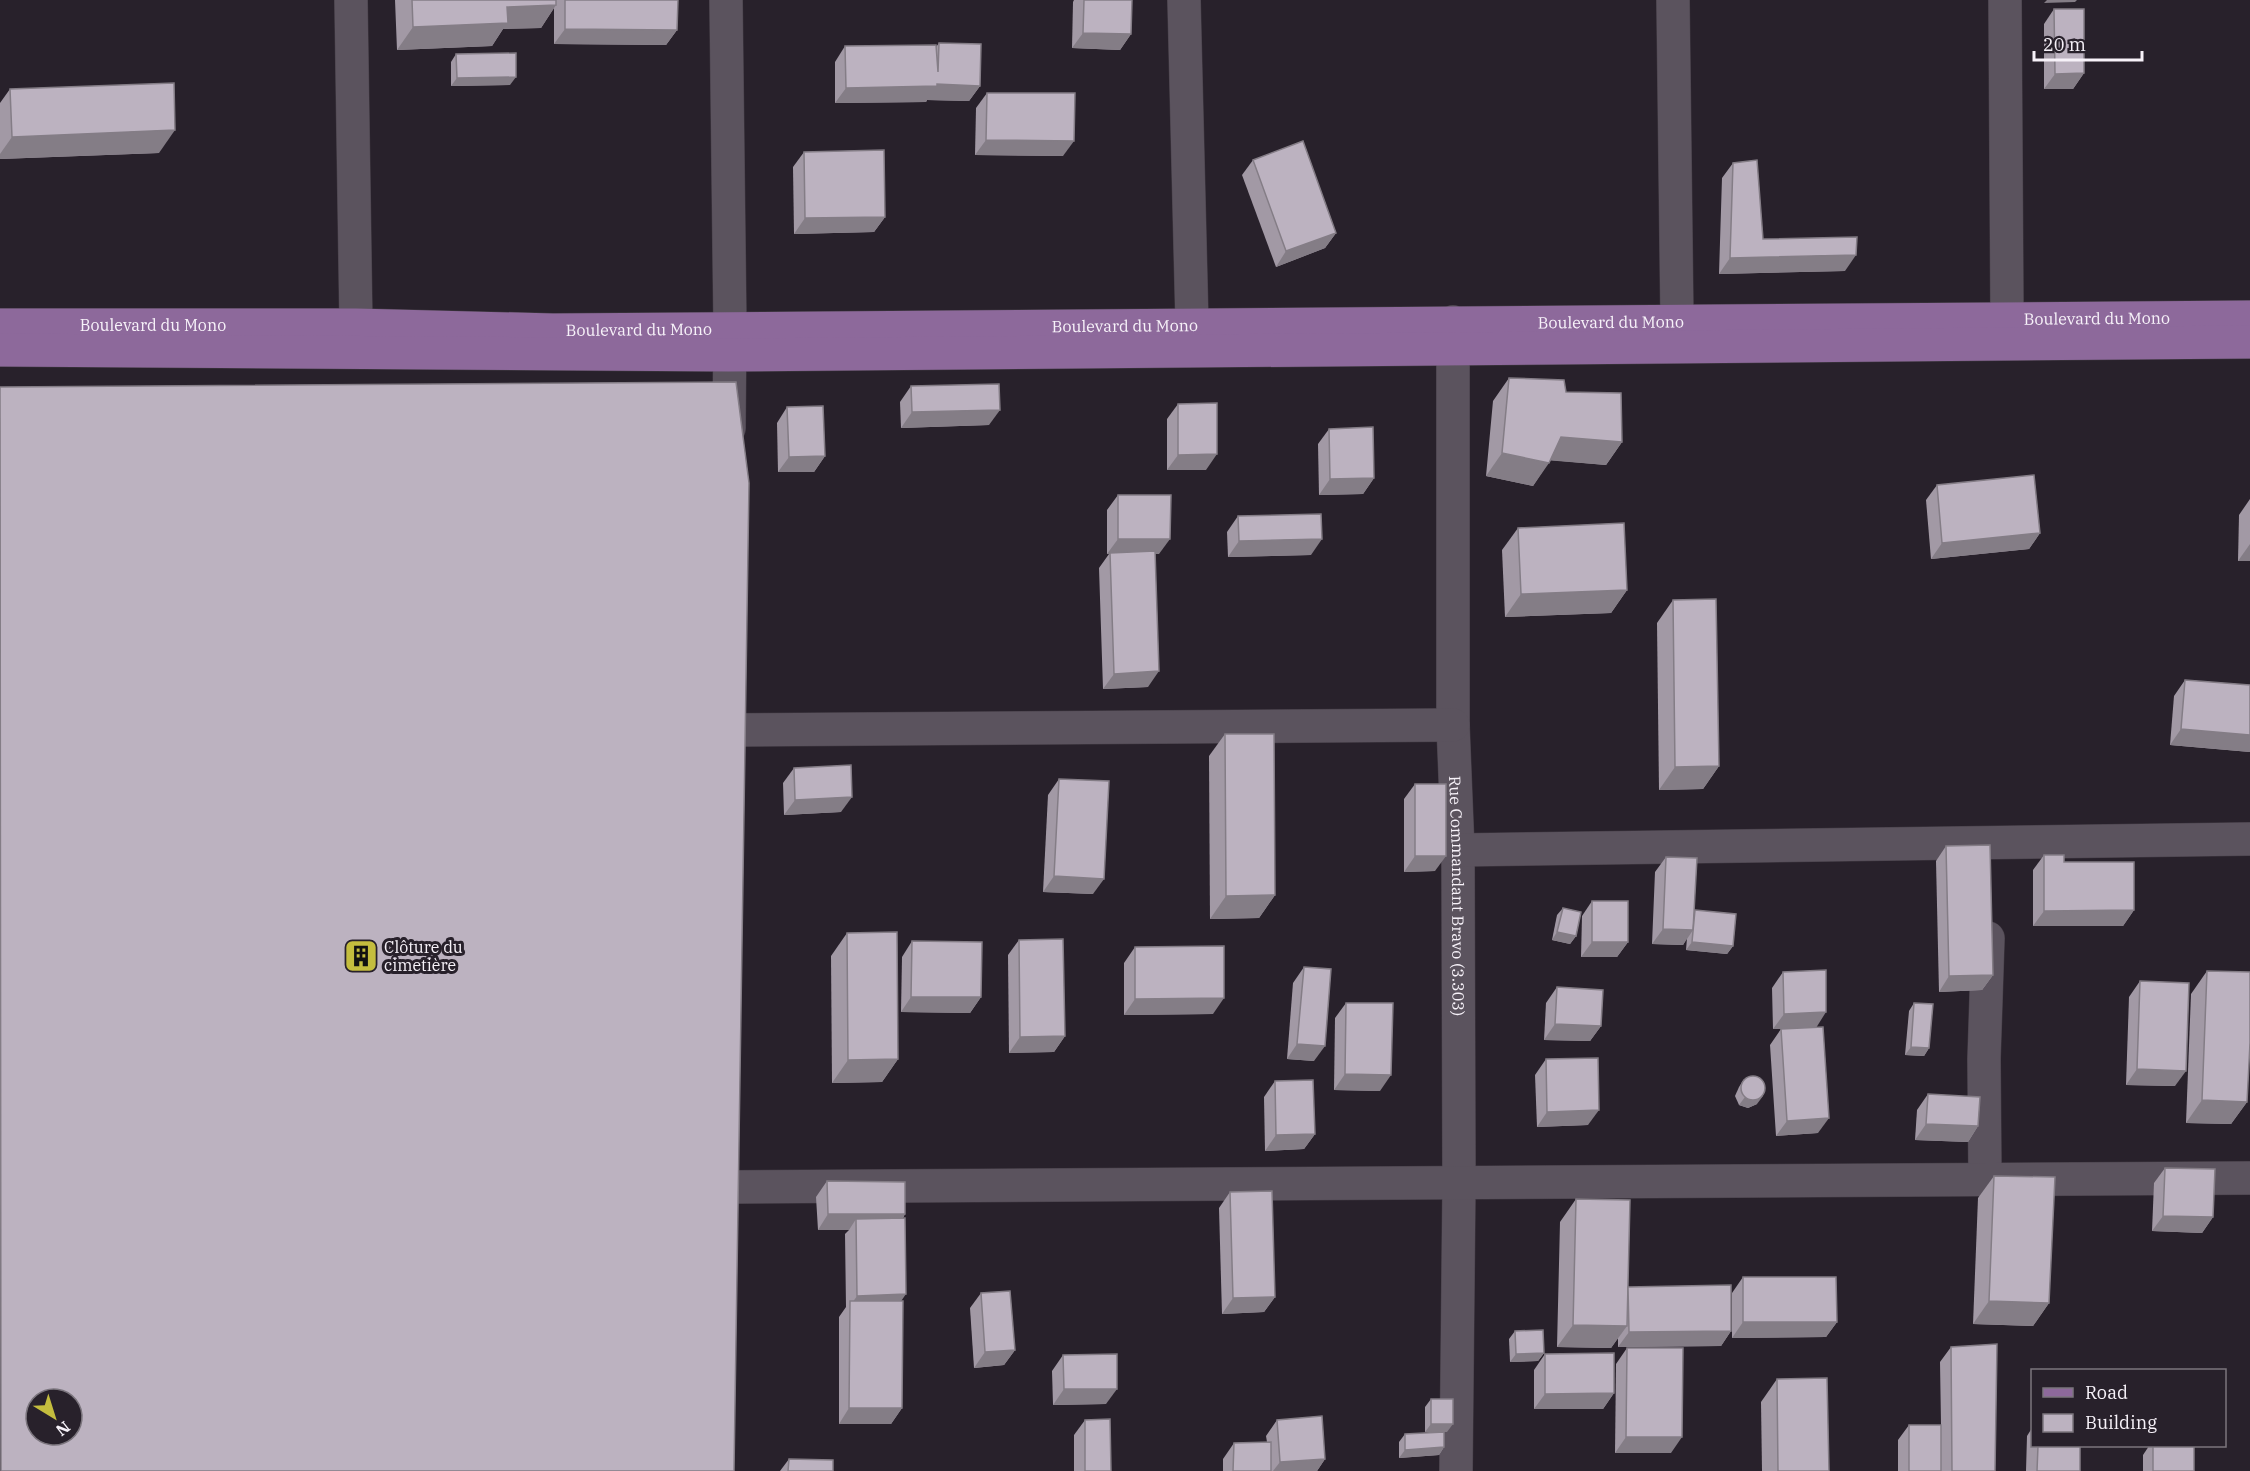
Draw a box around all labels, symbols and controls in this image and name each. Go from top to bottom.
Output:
scale bar [2034,24,2142,62]
text: 20 m [2043,33,2086,56]
street label: Boulevard du Mono [2024,308,2170,329]
street label: Boulevard du Mono [1538,311,1684,332]
street label: Boulevard du Mono [80,315,226,335]
street label: Boulevard du Mono [1052,315,1198,336]
street label: Boulevard du Mono [566,319,712,340]
street label: Rue Commandant Bravo (3.303) [1445,775,1468,1016]
place label: Clôture du cimetière [384,937,463,975]
building icon: Clôture du cimetière [343,938,379,974]
legend [2031,1369,2226,1447]
text: Road [2085,1381,2128,1404]
north arrow [24,1387,84,1447]
text: Building [2085,1411,2157,1434]
text: N [52,1417,74,1441]

